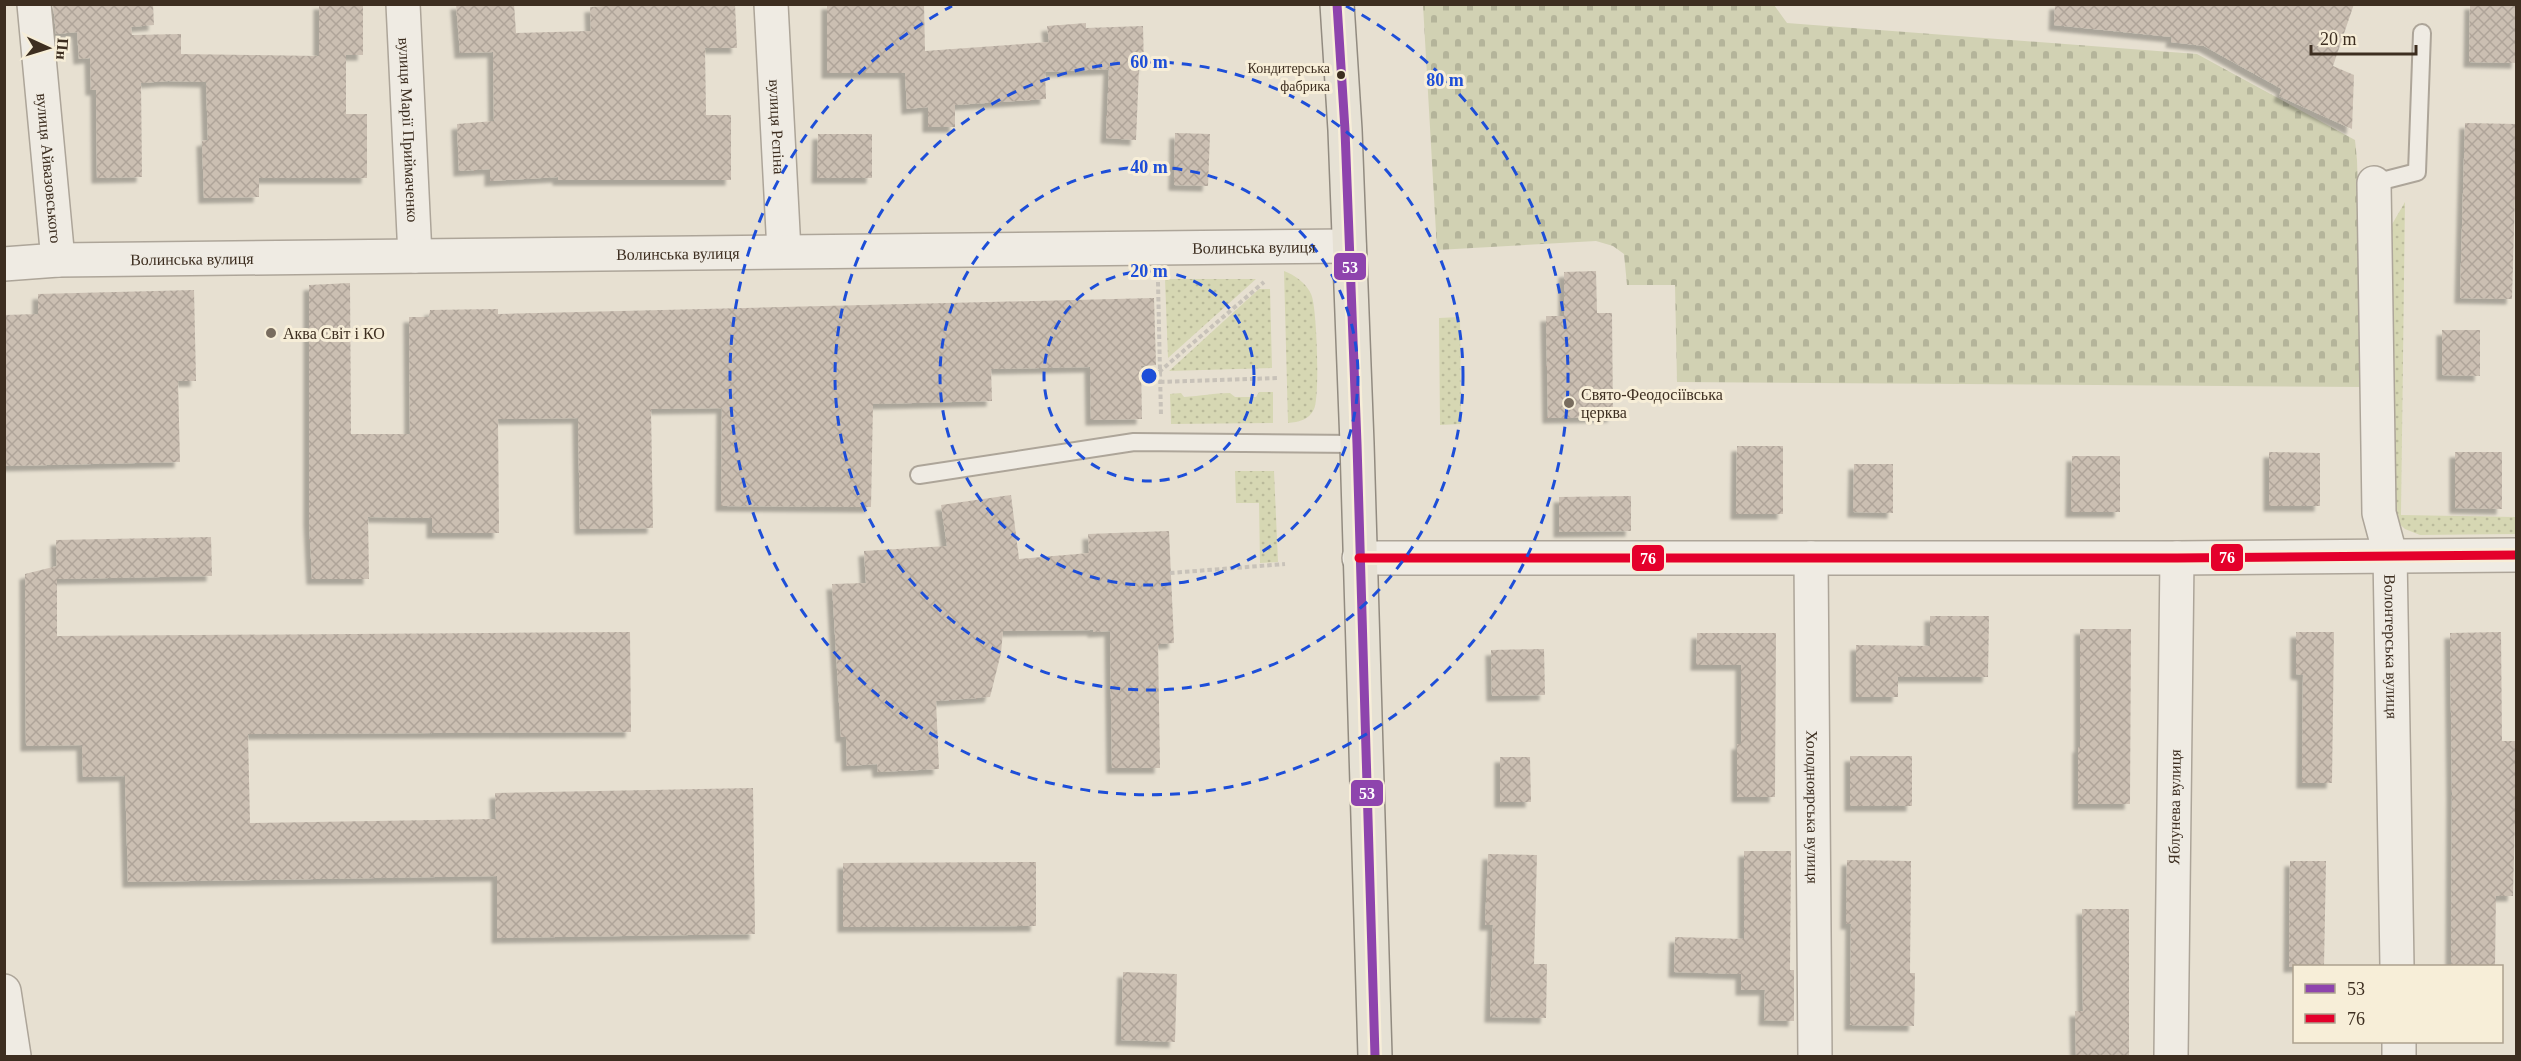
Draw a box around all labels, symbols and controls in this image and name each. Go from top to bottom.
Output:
north arrow [18,18,78,78]
scale bar [2311,18,2416,56]
text: 20 m [2320,29,2357,49]
street label: вулиця Марії Приймаченко [395,37,421,223]
text: Пн [53,38,72,60]
text: 60 m [1130,52,1168,72]
place label: Кондитерська фабрика [1248,61,1331,94]
marker: Кондитерська фабрика [1335,69,1347,81]
text: 80 m [1426,70,1464,90]
street label: вулиця Рєпіна [765,79,788,175]
street label: вулиця Айвазовського [33,93,64,244]
text: 40 m [1130,157,1168,177]
street label: Волинська вулиця [1192,238,1316,257]
street label: Волинська вулиця [616,245,740,263]
street label: Волинська вулиця [130,250,254,268]
line badge: 53 [1333,252,1367,281]
text: 53 [1342,259,1358,276]
text: 20 m [1130,261,1168,281]
place label: Аква Світ і КО [283,325,385,342]
marker: Аква Світ і КО [264,326,278,340]
centre of rings [1139,366,1159,386]
place label: Свято-Феодосіївська церква [1581,386,1723,422]
marker: Свято-Феодосіївська церква [1562,396,1576,410]
line badge: 76 [2210,543,2244,572]
line badge: 76 [1631,544,1665,572]
text: 76 [2219,549,2235,566]
text: 76 [1640,550,1656,567]
street label: Волонтерська вулиця [2381,574,2401,720]
street label: Холодноярська вулиця [1803,730,1822,884]
street label: Яблунева вулиця [2165,749,2185,865]
line badge: 53 [1350,779,1384,807]
text: 53 [1359,785,1375,802]
legend [2293,965,2503,1043]
text: 53 [2347,979,2365,999]
text: 76 [2347,1009,2365,1029]

